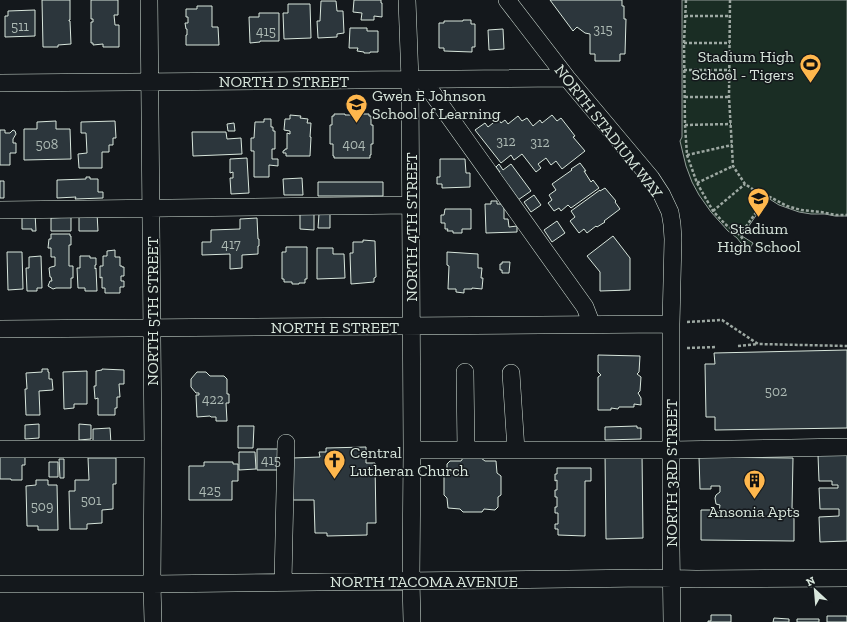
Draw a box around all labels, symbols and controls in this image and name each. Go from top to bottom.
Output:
house number: 511 [11,18,30,35]
house number: 315 [593,21,613,38]
house number: 415 [256,23,276,40]
place label: Stadium High School - Tigers [691,47,794,84]
sports icon: Stadium High School - Tigers [797,52,823,85]
street label: NORTH STADIUM WAY [551,61,667,202]
street label: NORTH D STREET [219,72,349,91]
place label: Gwen E Johnson School of Learning [372,86,501,123]
school or university icon: Gwen E Johnson School of Learning [344,91,370,124]
house number: 312 [496,133,516,150]
house number: 312 [530,134,550,151]
house number: 508 [36,136,58,153]
house number: 404 [342,136,366,153]
street label: NORTH 4TH STREET [402,152,421,302]
school or university icon: Stadium High School [746,185,772,218]
place label: Stadium High School [717,219,801,256]
street label: NORTH 5TH STREET [143,236,162,386]
house number: 417 [221,236,241,253]
street label: NORTH E STREET [271,318,399,337]
house number: 502 [765,383,787,400]
house number: 422 [202,391,224,408]
street label: NORTH 3RD STREET [662,399,681,547]
place label: Central Lutheran Church [350,443,469,480]
church icon: Central Lutheran Church [321,448,347,481]
house number: 415 [261,452,281,469]
building icon: Ansonia Apts [741,468,767,501]
house number: 425 [199,482,221,499]
house number: 501 [81,492,102,509]
house number: 509 [31,498,53,515]
place label: Ansonia Apts [708,502,800,521]
north arrow [795,570,835,610]
street label: NORTH TACOMA AVENUE [330,572,518,591]
text: N [804,574,818,589]

